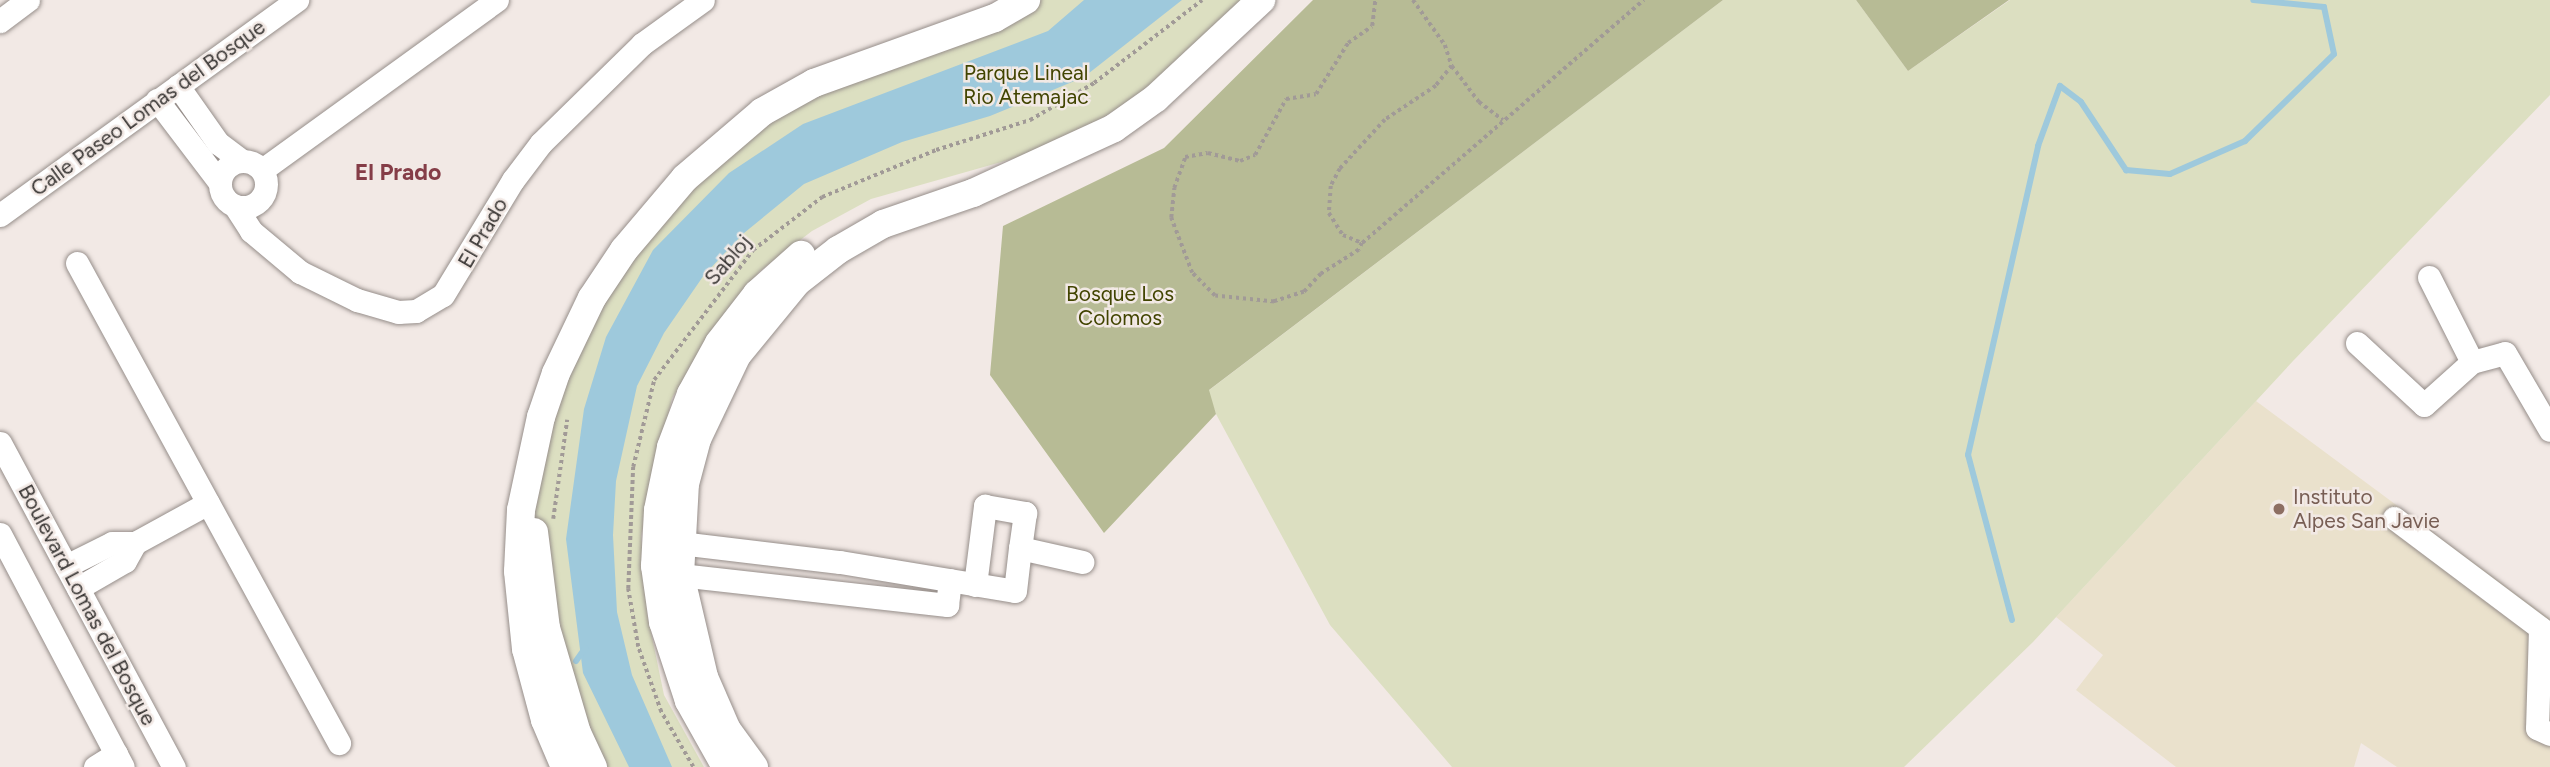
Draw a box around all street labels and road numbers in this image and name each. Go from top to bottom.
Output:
street label: Calle Paseo Lomas del Bosque [26,15,270,201]
street label: El Prado [453,194,513,272]
street label: Sabloj [699,230,757,290]
street label: Boulevard Lomas del Bosque [13,480,161,730]

